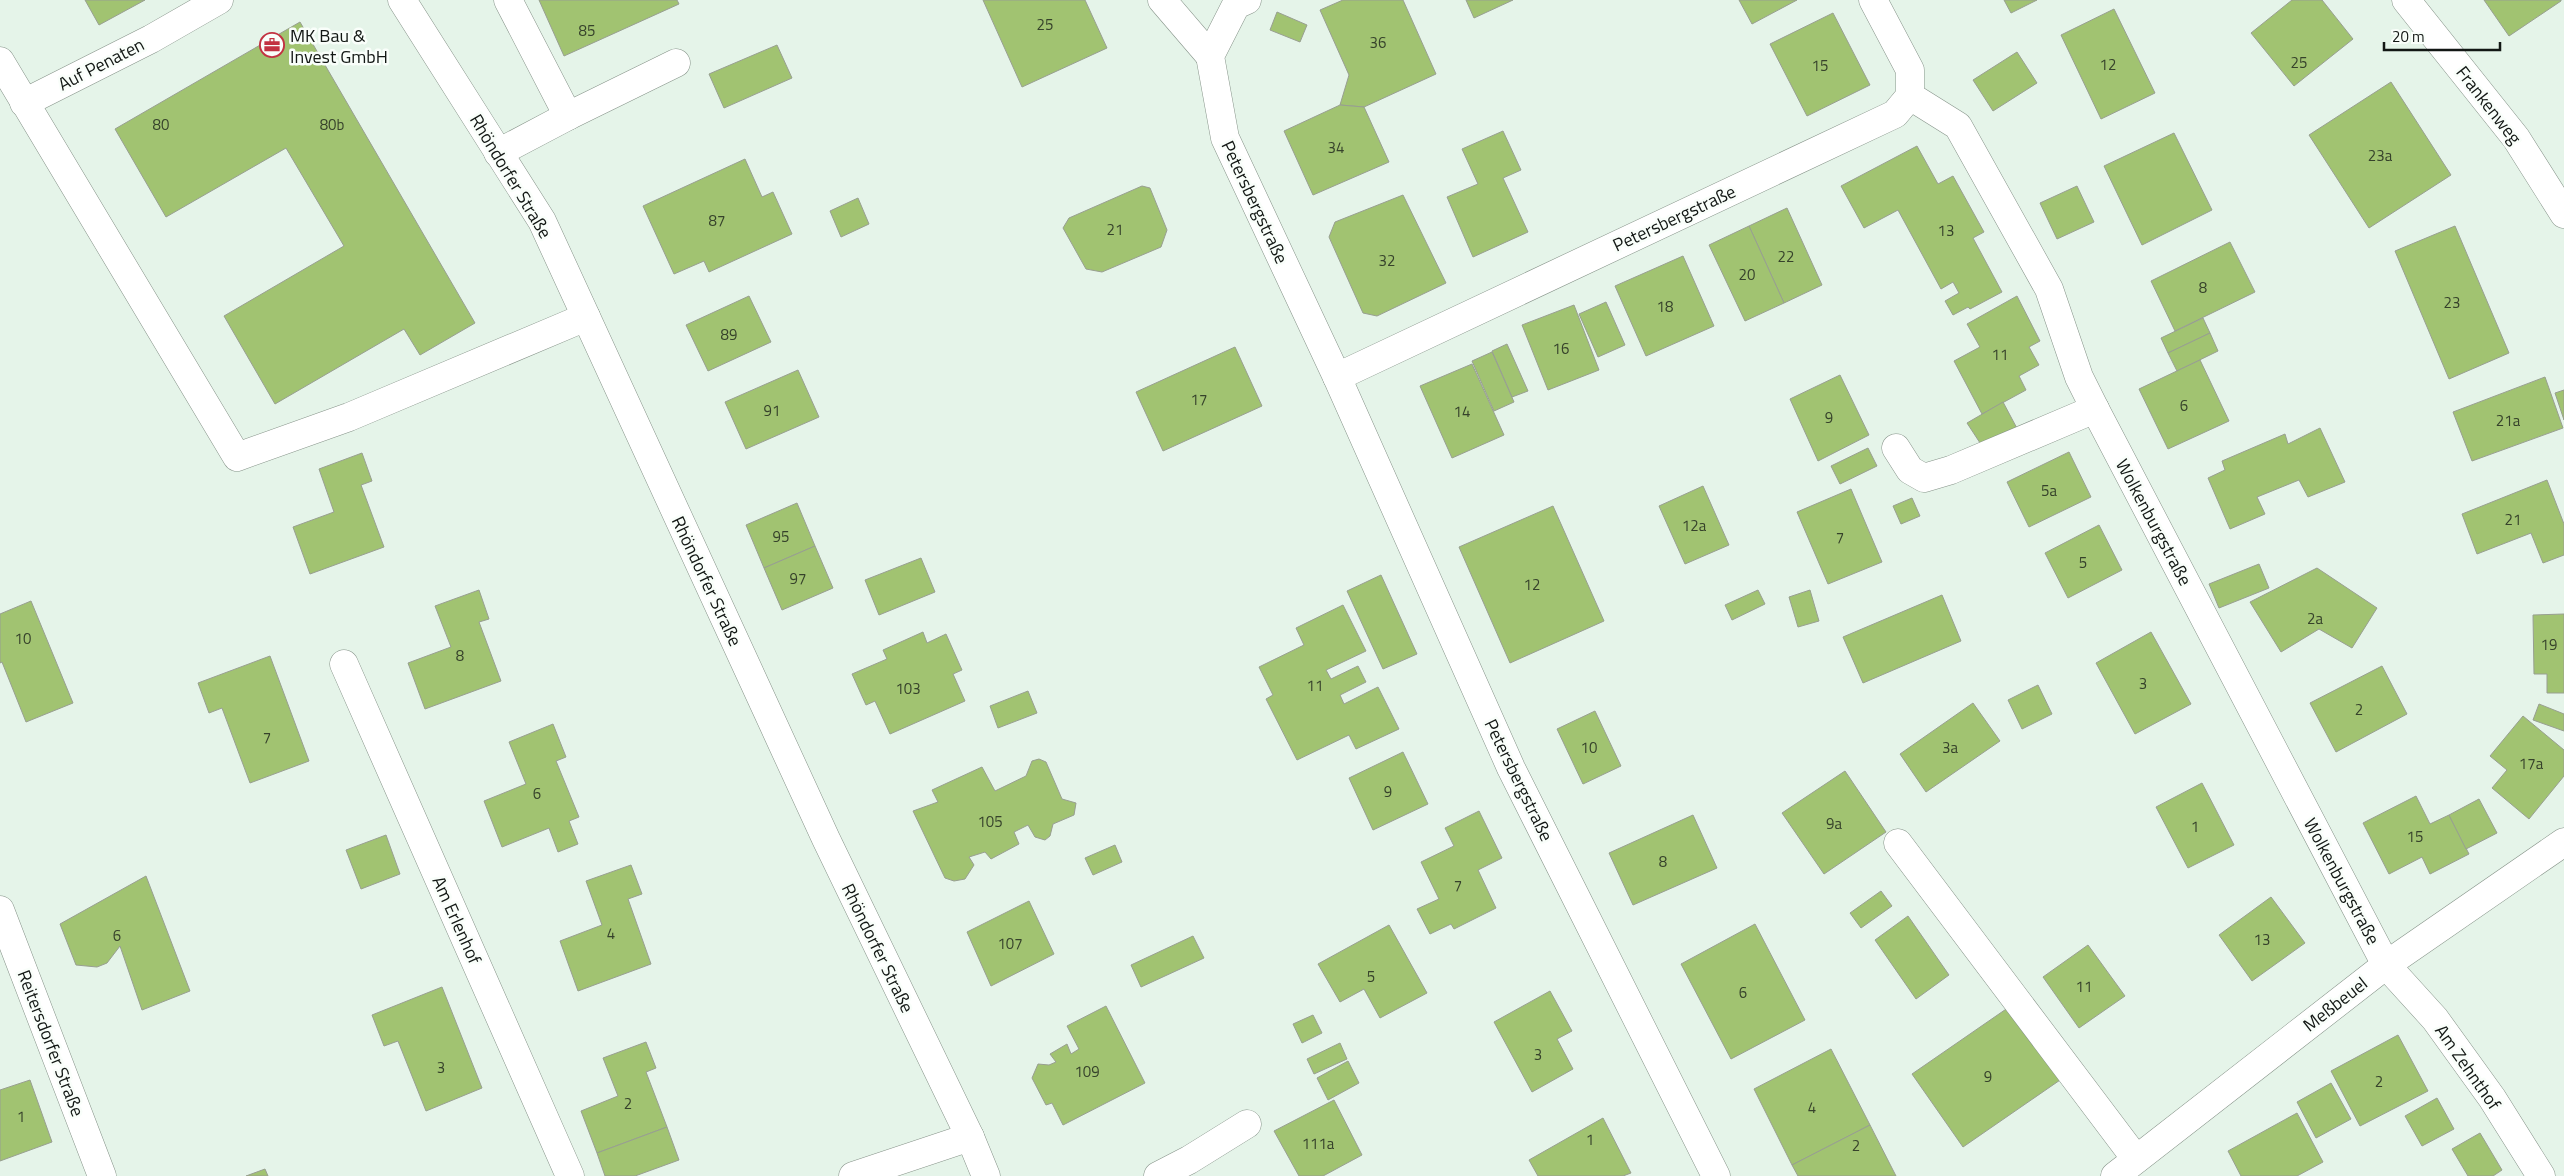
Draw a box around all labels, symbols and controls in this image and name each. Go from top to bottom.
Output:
house number: 25 [1037,13,1053,36]
house number: 85 [579,19,595,42]
scale bar [2384,20,2500,52]
place label: MK Bau & Invest GmbH [290,22,388,70]
text: 20 m [2392,25,2425,48]
street label: Auf Penaten [53,31,149,97]
house number: 36 [1370,31,1386,54]
office icon: MK Bau & Invest GmbH [259,32,285,58]
house number: 25 [2291,51,2307,74]
house number: 12 [2100,53,2116,76]
house number: 15 [1812,54,1828,77]
street label: Frankenweg [2450,60,2528,150]
street label: Rhöndorfer Straße [463,109,559,243]
house number: 80 [153,113,169,136]
house number: 80b [320,113,344,136]
street label: Petersbergstraße [1215,136,1295,268]
house number: 34 [1328,136,1344,159]
house number: 23a [2368,144,2393,167]
street label: Petersbergstraße [1608,178,1740,258]
house number: 87 [709,209,725,232]
house number: 21 [1107,218,1123,241]
house number: 13 [1938,219,1954,242]
house number: 22 [1778,245,1794,268]
house number: 32 [1379,249,1395,272]
house number: 20 [1739,263,1755,286]
house number: 8 [2199,276,2207,299]
house number: 23 [2444,291,2460,314]
house number: 18 [1657,295,1673,318]
house number: 89 [721,323,737,346]
house number: 16 [1553,337,1569,360]
house number: 11 [1992,343,2008,366]
house number: 17 [1191,388,1207,411]
house number: 6 [2180,394,2188,417]
house number: 91 [764,399,780,422]
house number: 14 [1454,400,1470,423]
house number: 9 [1825,406,1833,429]
house number: 21a [2496,409,2521,432]
street label: Wolkenburgstraße [2109,454,2199,590]
house number: 5a [2041,479,2057,502]
house number: 21 [2505,508,2521,531]
street label: Rhöndorfer Straße [665,511,749,651]
house number: 12a [1682,514,1707,537]
house number: 95 [773,525,789,548]
house number: 7 [1836,526,1844,549]
house number: 5 [2079,551,2087,574]
house number: 97 [790,567,806,590]
house number: 12 [1524,573,1540,596]
house number: 2a [2307,607,2323,630]
house number: 10 [15,627,31,650]
house number: 19 [2541,633,2557,656]
house number: 8 [456,644,464,667]
house number: 3 [2139,672,2147,695]
house number: 11 [1307,674,1323,697]
house number: 103 [895,677,921,700]
house number: 2 [2355,698,2363,721]
street label: Petersbergstraße [1478,714,1560,846]
house number: 7 [263,726,271,749]
house number: 10 [1581,736,1597,759]
house number: 3a [1942,736,1958,759]
house number: 17a [2519,752,2544,775]
house number: 9 [1384,780,1392,803]
house number: 6 [533,782,541,805]
house number: 105 [977,810,1003,833]
house number: 9a [1826,812,1842,835]
street label: Wolkenburgstraße [2297,813,2387,949]
house number: 1 [2191,815,2199,838]
house number: 15 [2407,825,2423,848]
house number: 8 [1659,850,1667,873]
street label: Am Erlenhof [426,872,488,968]
house number: 7 [1454,874,1462,897]
street label: Rhöndorfer Straße [835,879,921,1017]
house number: 4 [607,922,615,945]
house number: 6 [113,924,121,947]
house number: 13 [2254,928,2270,951]
house number: 107 [997,932,1023,955]
house number: 5 [1367,965,1375,988]
street label: Reitersdorfer Straße [11,966,91,1120]
street label: Meßbeuel [2297,970,2373,1038]
house number: 11 [2076,975,2092,998]
house number: 6 [1739,981,1747,1004]
street label: Am Zehnthof [2429,1019,2507,1115]
house number: 3 [1534,1043,1542,1066]
house number: 3 [437,1056,445,1079]
house number: 109 [1074,1060,1100,1083]
house number: 9 [1984,1065,1992,1088]
house number: 2 [2375,1070,2383,1093]
house number: 2 [624,1092,632,1115]
house number: 4 [1808,1096,1816,1119]
house number: 1 [17,1105,25,1128]
house number: 1 [1586,1128,1594,1151]
house number: 111a [1302,1132,1335,1155]
house number: 2 [1852,1134,1860,1157]

